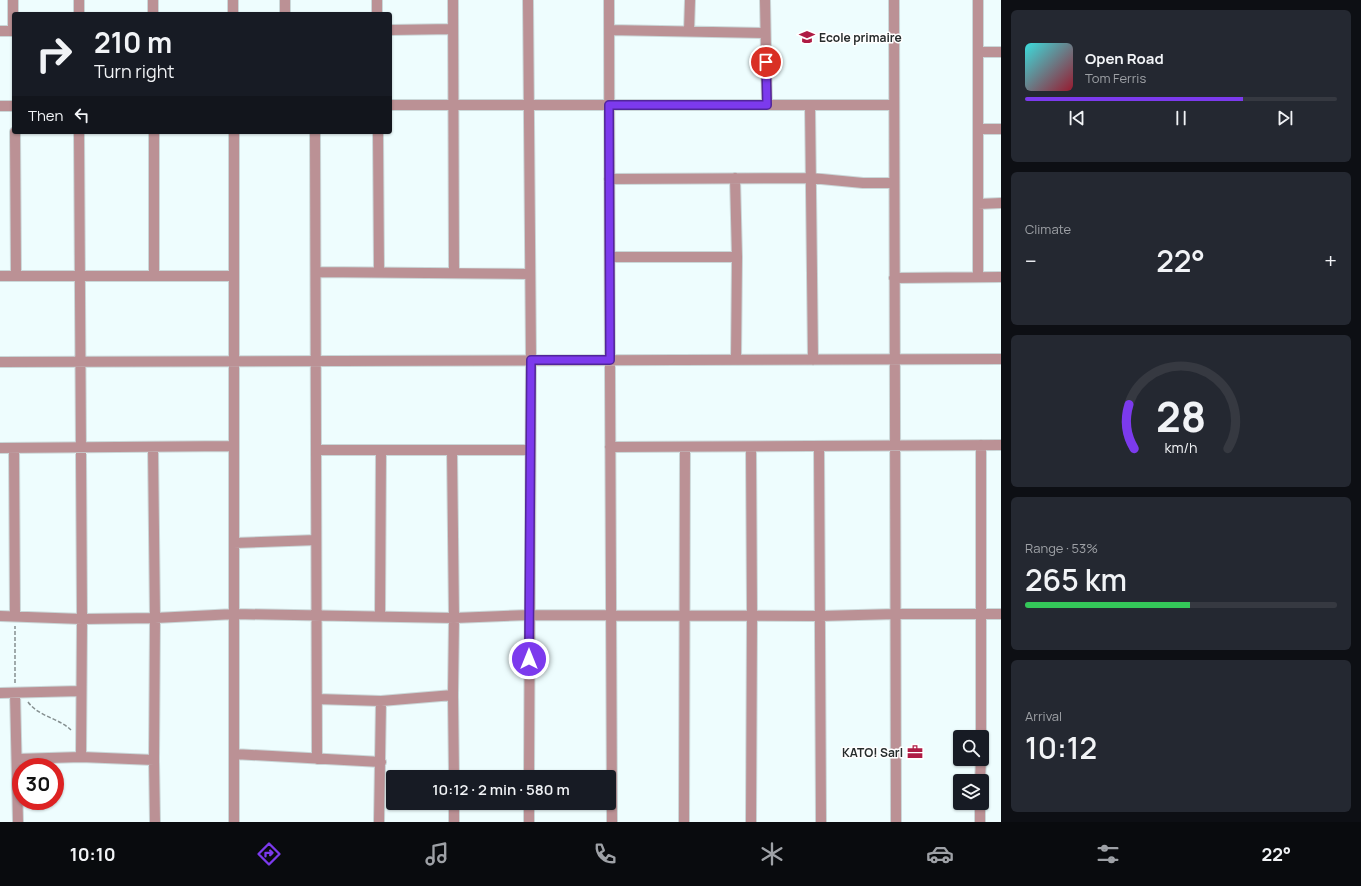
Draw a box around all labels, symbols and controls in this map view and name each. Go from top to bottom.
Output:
text: 210 m [94,23,172,61]
icon: right [28,28,80,80]
school or university icon: Ecole primaire [798,28,816,46]
place label: Ecole primaire [819,29,902,46]
pin [749,45,783,79]
text: Open Road [1085,48,1164,69]
icon: arrive [755,51,777,73]
text: Turn right [94,59,175,83]
text: Tom Ferris [1085,69,1146,87]
icon: left [71,104,93,126]
text: Then [28,105,63,126]
icon: previous [1066,107,1088,129]
icon: pause [1170,107,1192,129]
icon: next [1274,107,1296,129]
text: Climate [1025,220,1071,238]
text: 22° [1156,240,1205,281]
text: − [1025,246,1037,276]
text: + [1324,246,1337,276]
text: 28 [1156,388,1206,444]
text: km/h [1164,438,1198,457]
text: Range · 53% [1025,539,1098,557]
text: 265 km [1025,559,1127,600]
position arrow [508,638,550,680]
text: Arrival [1025,707,1062,725]
text: 10:12 [1025,727,1097,768]
map controls [953,730,989,810]
button: search [953,730,989,766]
office icon: KATO! Sarl [906,743,924,761]
place label: KATO! Sarl [842,744,903,761]
speed limit sign: 30 [12,758,64,810]
button: layers [953,774,989,810]
text: 10:12 · 2 min · 580 m [432,779,570,800]
icon: directions [255,840,283,868]
icon: music [423,840,451,868]
icon: phone [591,840,619,868]
icon: climate [758,840,786,868]
icon: car [926,840,954,868]
icon: filters [1094,840,1122,868]
text: 10:10 [70,842,115,866]
text: 22° [1262,842,1291,866]

